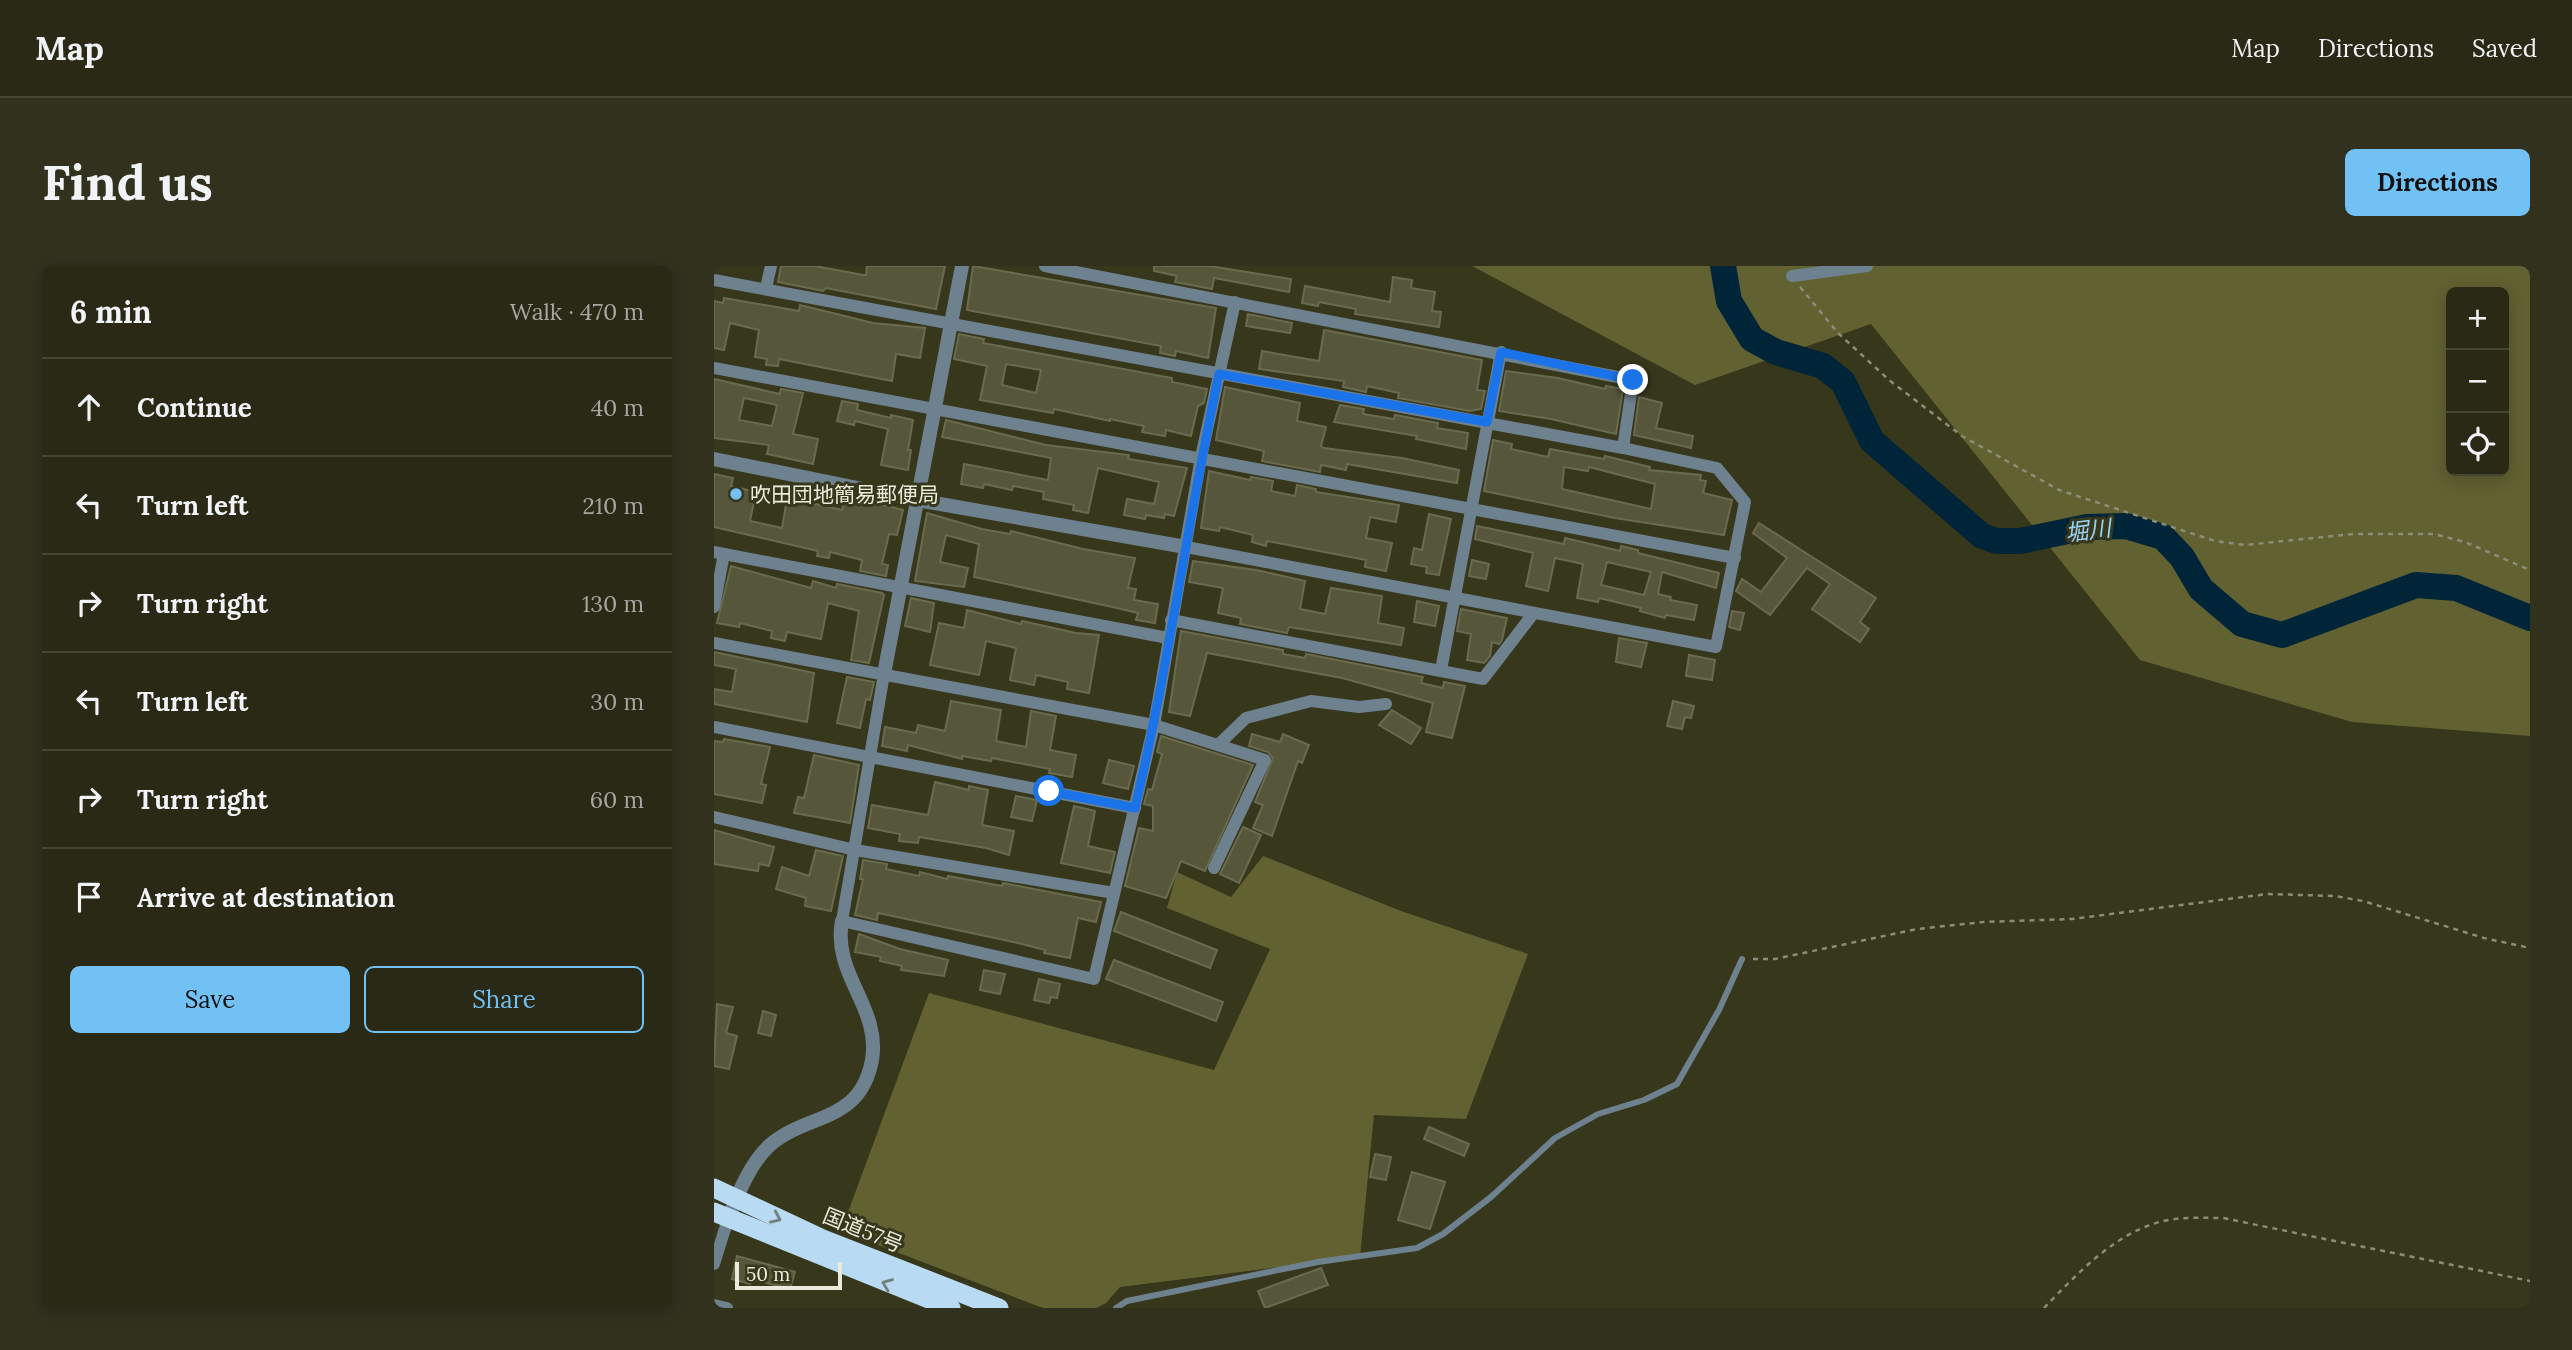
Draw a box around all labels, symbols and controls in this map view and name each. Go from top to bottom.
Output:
text: Map [35,27,104,69]
text: Map [2231,33,2280,64]
text: Directions [2318,33,2434,64]
text: Saved [2472,33,2537,64]
button: Directions [2345,149,2530,216]
text: Find us [42,151,213,213]
map controls [2446,287,2509,476]
button: + [2446,287,2509,350]
text: 6 min [70,293,152,331]
text: Walk · 470 m [510,297,644,326]
button: − [2446,350,2509,413]
route end [1617,364,1648,395]
icon: ahead [70,388,108,426]
text: Continue [137,391,252,424]
text: 40 m [591,393,644,422]
button: locate [2446,413,2509,476]
place label: 吹田団地簡易郵便局 [750,481,939,508]
icon: left [70,486,108,524]
marker: 吹田団地簡易郵便局 [728,486,744,502]
text: Turn left [137,489,248,522]
text: 210 m [582,491,644,520]
water label: 堀川 [2063,512,2116,547]
icon: right [70,584,108,622]
text: Turn right [137,587,268,620]
text: 130 m [582,589,644,618]
icon: left [70,682,108,720]
text: Turn left [137,685,248,718]
text: 30 m [590,687,644,716]
route start [1033,775,1064,806]
icon: right [70,780,108,818]
text: Turn right [137,783,268,816]
text: 60 m [590,785,644,814]
icon: arrive [70,878,108,916]
text: Arrive at destination [137,881,395,914]
button: Save [70,966,350,1033]
button: Share [364,966,644,1033]
street label: 国道57号 [819,1202,907,1258]
one-way arrow [768,1210,781,1224]
scale bar [735,1259,842,1291]
text: 50 m [746,1262,790,1286]
one-way arrow [882,1278,894,1292]

